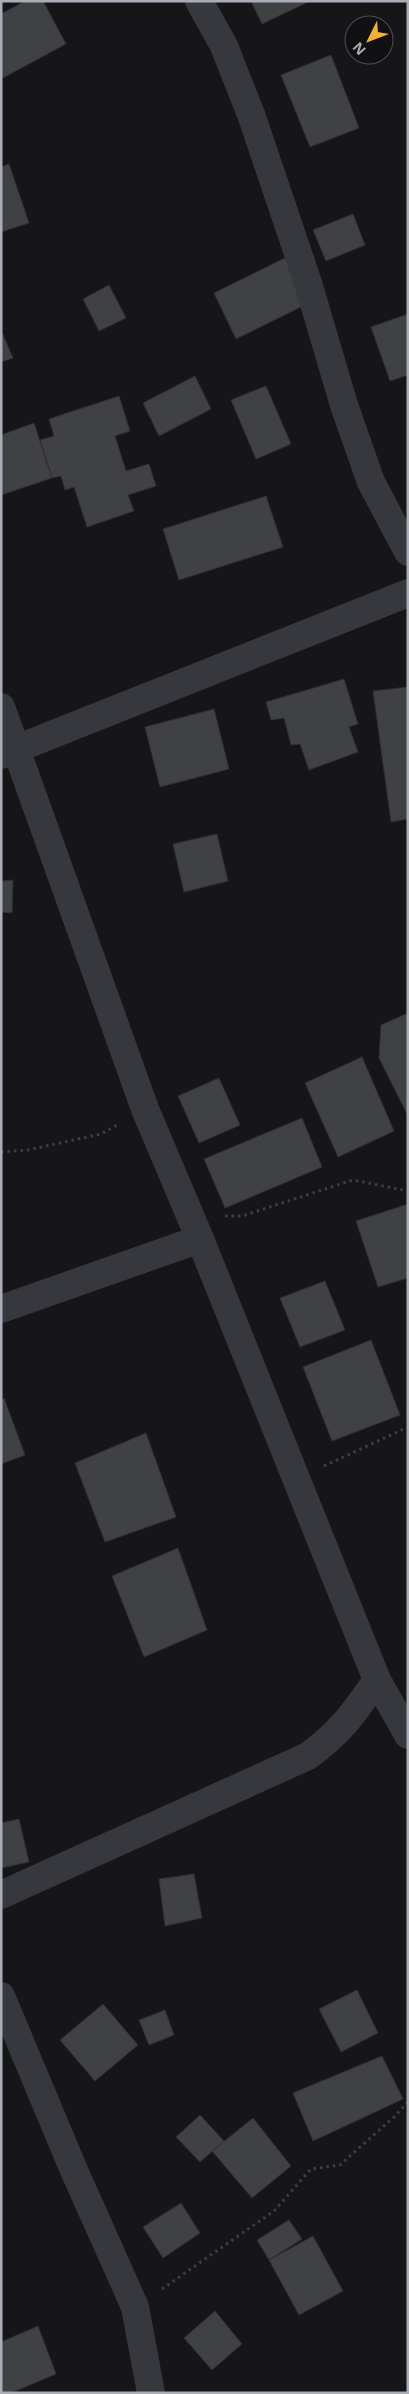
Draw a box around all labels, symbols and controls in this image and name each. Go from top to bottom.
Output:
north arrow [344,15,394,65]
text: N [348,38,370,60]

